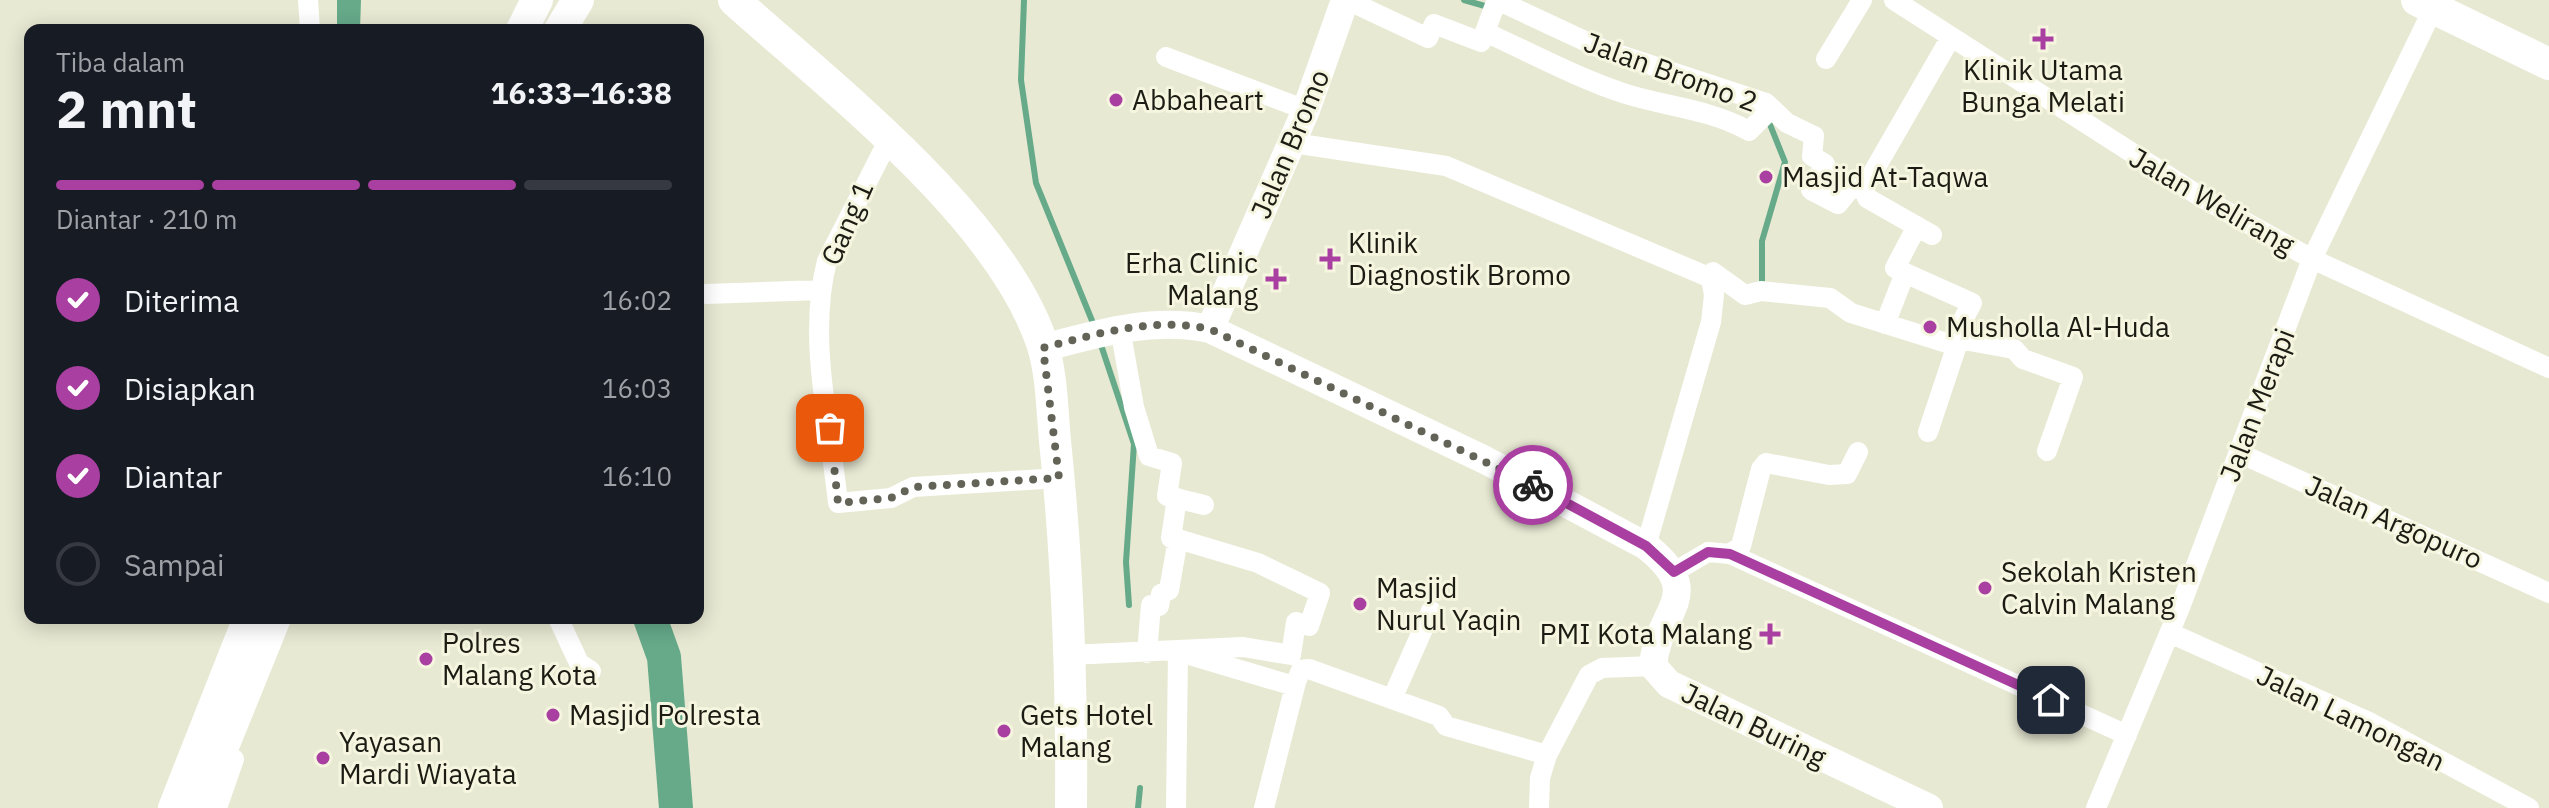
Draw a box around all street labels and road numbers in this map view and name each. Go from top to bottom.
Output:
street label: Jalan Bromo 2 [1579,23,1763,120]
street label: Jalan Bromo [1242,64,1338,224]
street label: Jalan Welirang [2123,138,2302,263]
street label: Gang 1 [812,175,881,271]
street label: Jalan Merapi [2210,323,2303,487]
street label: Jalan Argopuro [2300,466,2489,577]
street label: Jalan Lamongan [2251,656,2451,779]
street label: Jalan Buring [1676,674,1833,776]

